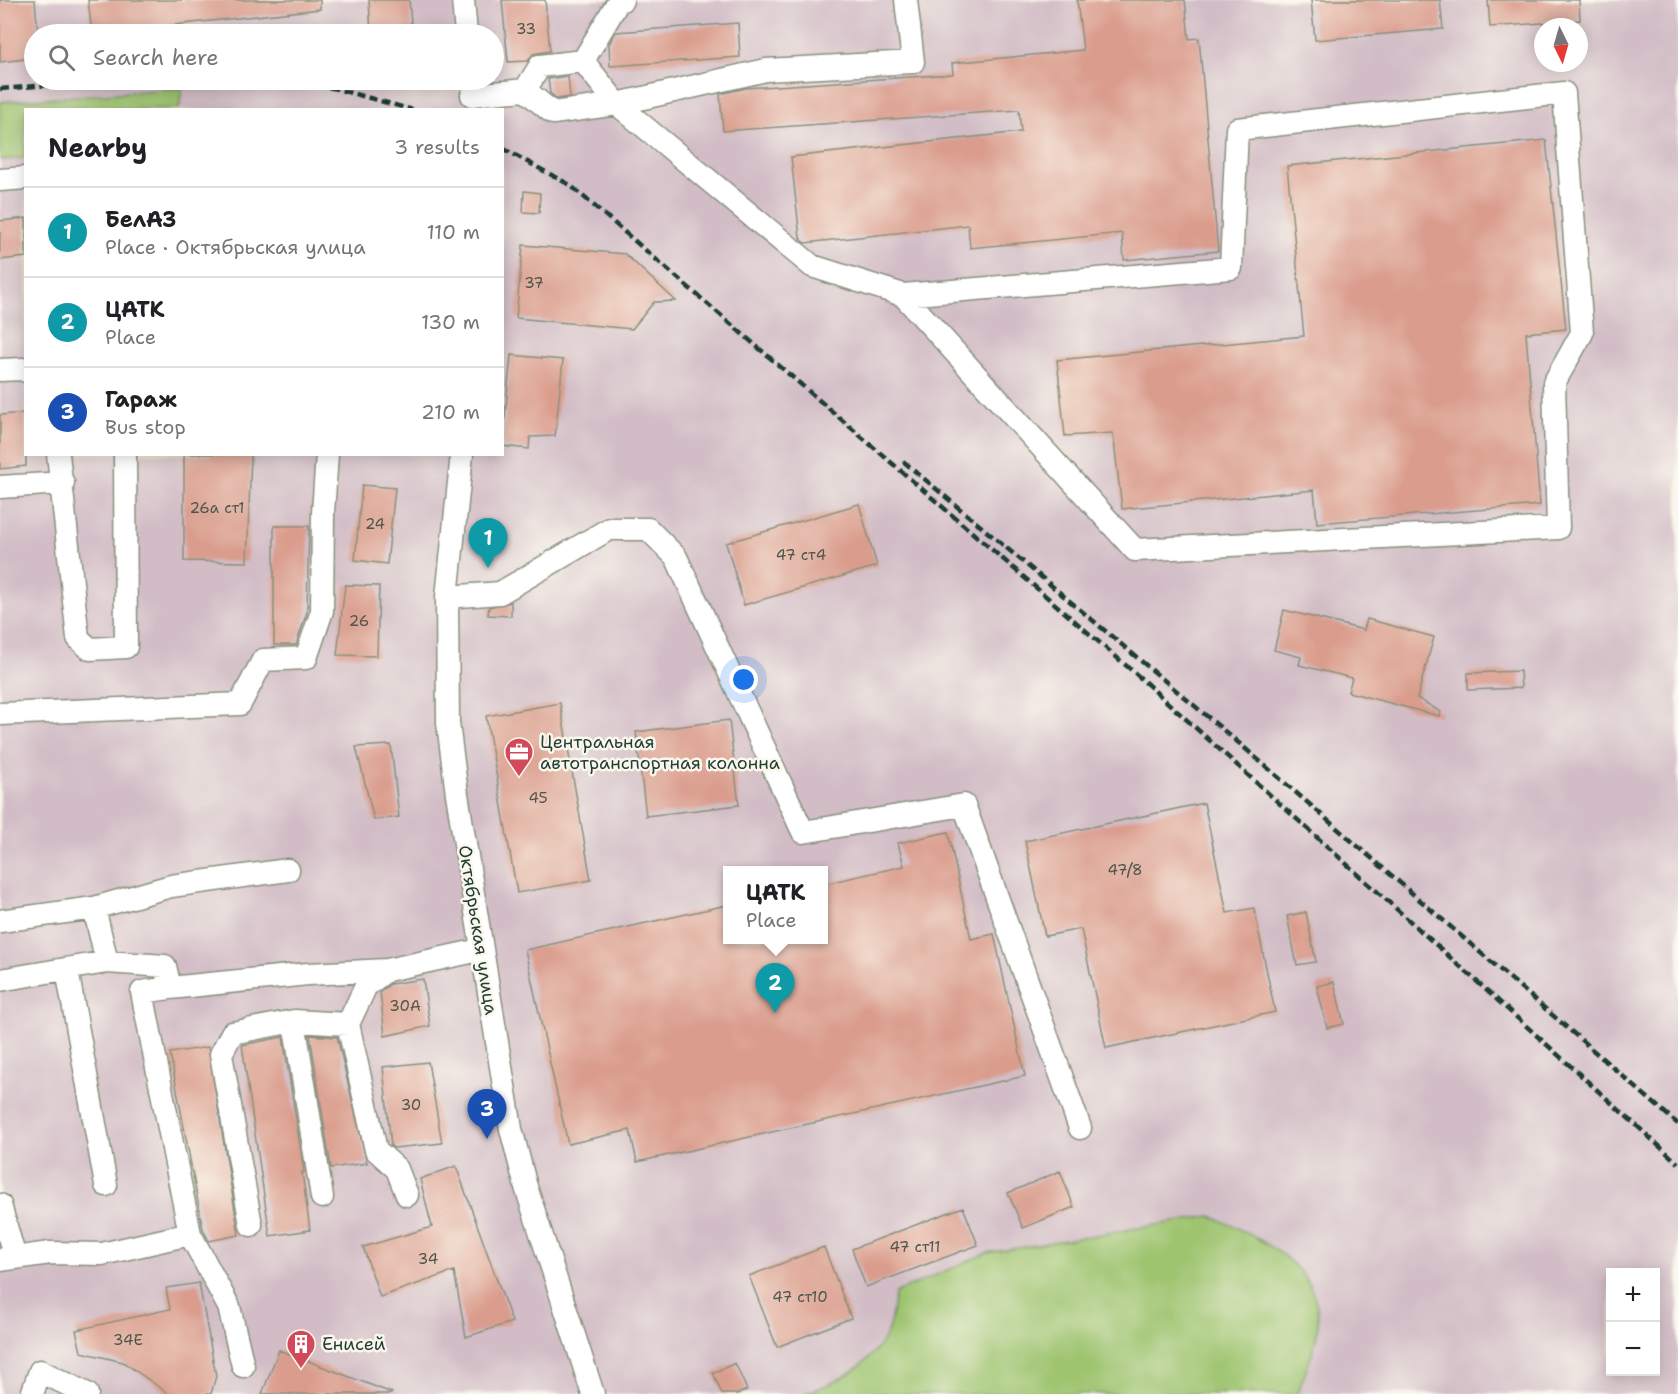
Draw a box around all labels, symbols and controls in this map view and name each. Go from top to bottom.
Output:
north arrow [1534,18,1588,72]
house number: 33 [516,19,536,39]
search box [24,24,504,90]
icon: search [45,41,78,74]
text: Search here [93,43,219,72]
text: Nearby [48,130,147,165]
text: 3 results [394,134,480,160]
text: БелАЗ [105,205,176,234]
text: 1 [63,219,72,245]
text: 110 m [426,219,480,245]
text: Place · Октябрьская улица [105,234,366,260]
house number: 37 [524,273,544,293]
text: ЦАТК [105,295,165,324]
text: 2 [61,309,75,335]
text: 130 m [421,309,480,335]
text: Place [105,324,156,350]
text: Гараж [105,385,177,414]
text: 3 [61,399,75,425]
text: 210 m [421,399,480,425]
text: Bus stop [105,414,186,440]
house number: 26а ст1 [189,498,245,518]
house number: 24 [365,514,385,534]
pin: 1 [468,518,508,568]
house number: 47 ст4 [776,545,826,565]
house number: 26 [349,611,369,631]
your location [729,665,758,694]
place label: Центральная автотранспортная колонна [540,730,780,775]
office icon: Центральная автотранспортная колонна [503,736,535,778]
house number: 45 [528,788,548,808]
street label: Октябрьская улица [453,844,503,1016]
house number: 47/8 [1107,860,1143,880]
popup [723,866,828,944]
text: ЦАТК [746,878,805,907]
text: Place [746,907,797,933]
pin: 2 [756,964,794,1013]
house number: 30А [389,996,421,1016]
pin: 3 [468,1090,506,1139]
house number: 30 [401,1095,421,1115]
house number: 47 ст11 [889,1237,941,1257]
house number: 34 [418,1249,438,1269]
map controls [1606,1268,1660,1376]
button: + [1606,1268,1660,1322]
house number: 47 ст10 [772,1287,828,1307]
button: − [1606,1322,1660,1376]
building icon: Енисей [285,1328,317,1370]
house number: 34Е [113,1330,143,1350]
place label: Енисей [322,1332,386,1356]

